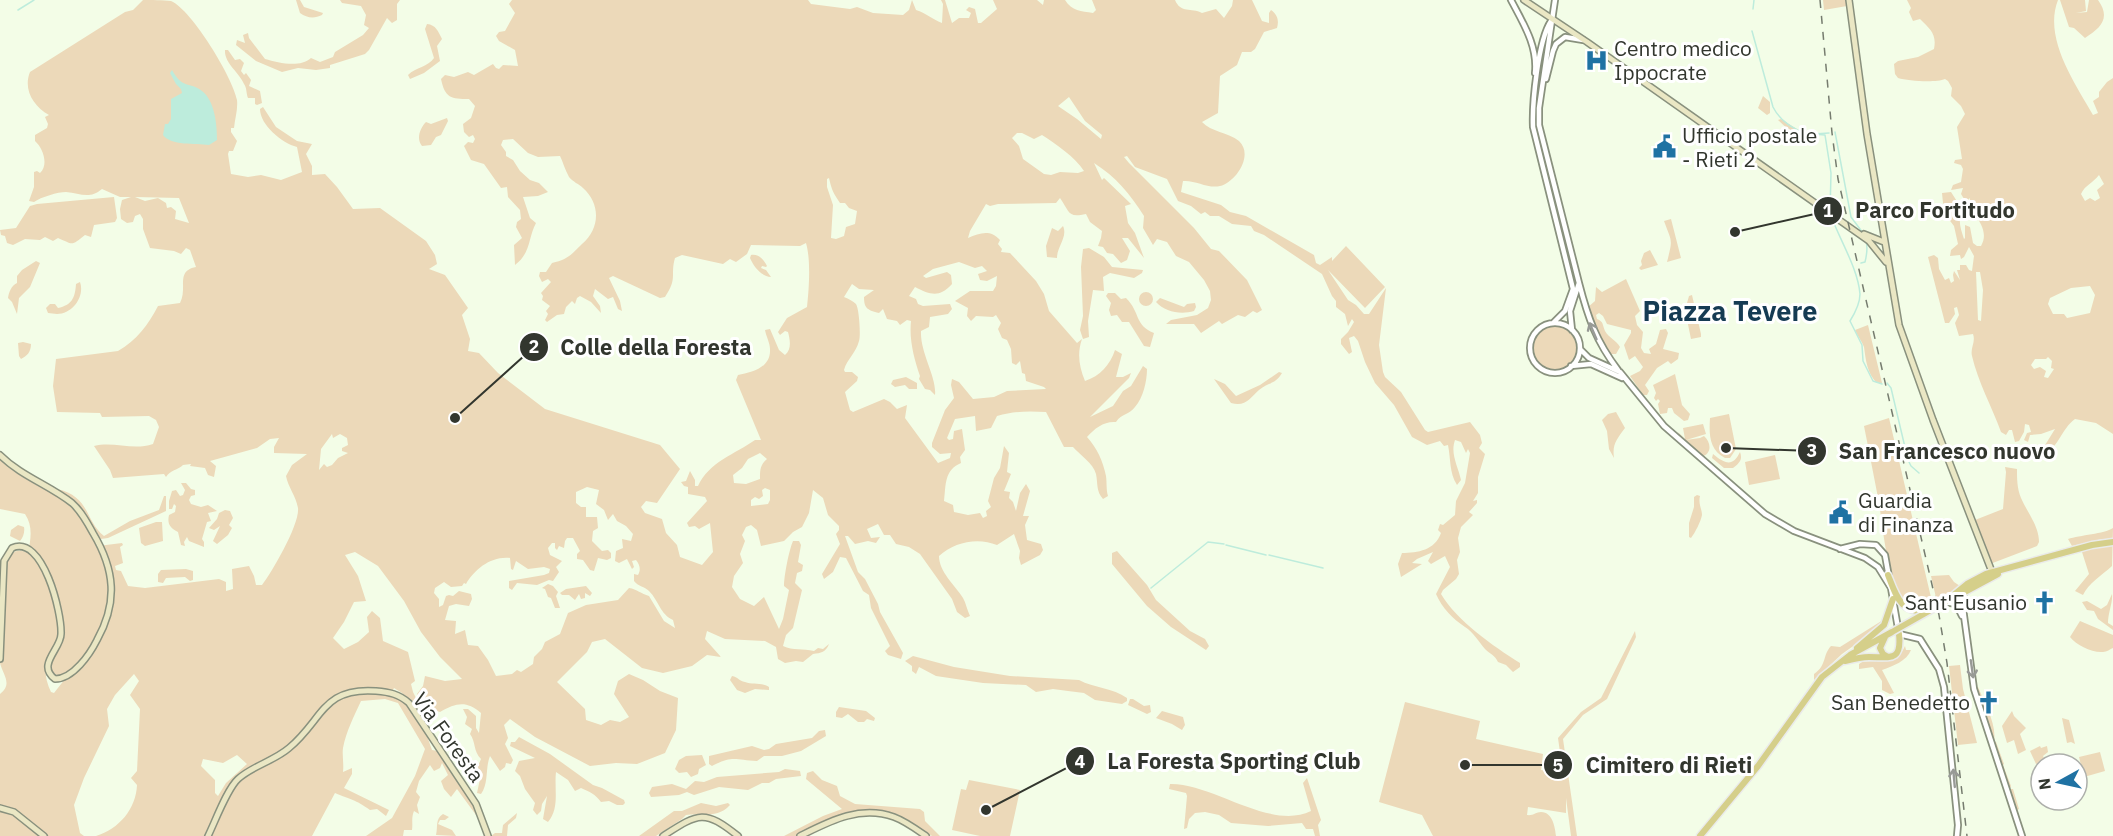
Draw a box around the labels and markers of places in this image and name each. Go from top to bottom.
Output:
place label: Centro medico Ippocrate [1614,34,1752,86]
hospital icon: Centro medico Ippocrate [1583,47,1609,73]
place label: Ufficio postale - Rieti 2 [1682,121,1817,173]
public building icon: Ufficio postale - Rieti 2 [1651,134,1677,160]
callout: Parco Fortitudo [1813,191,2027,231]
callout: Colle della Foresta [519,327,764,367]
callout: San Francesco nuovo [1797,431,2068,471]
place label: Guardia di Finanza [1858,486,1953,538]
public building icon: Guardia di Finanza [1827,499,1853,525]
place label: Sant'Eusanio [1905,588,2027,616]
church icon: Sant'Eusanio [2032,589,2058,615]
place label: San Benedetto [1831,688,1970,716]
church icon: San Benedetto [1975,689,2001,715]
callout: La Foresta Sporting Club [1065,741,1372,781]
callout: Cimitero di Rieti [1543,745,1764,785]

